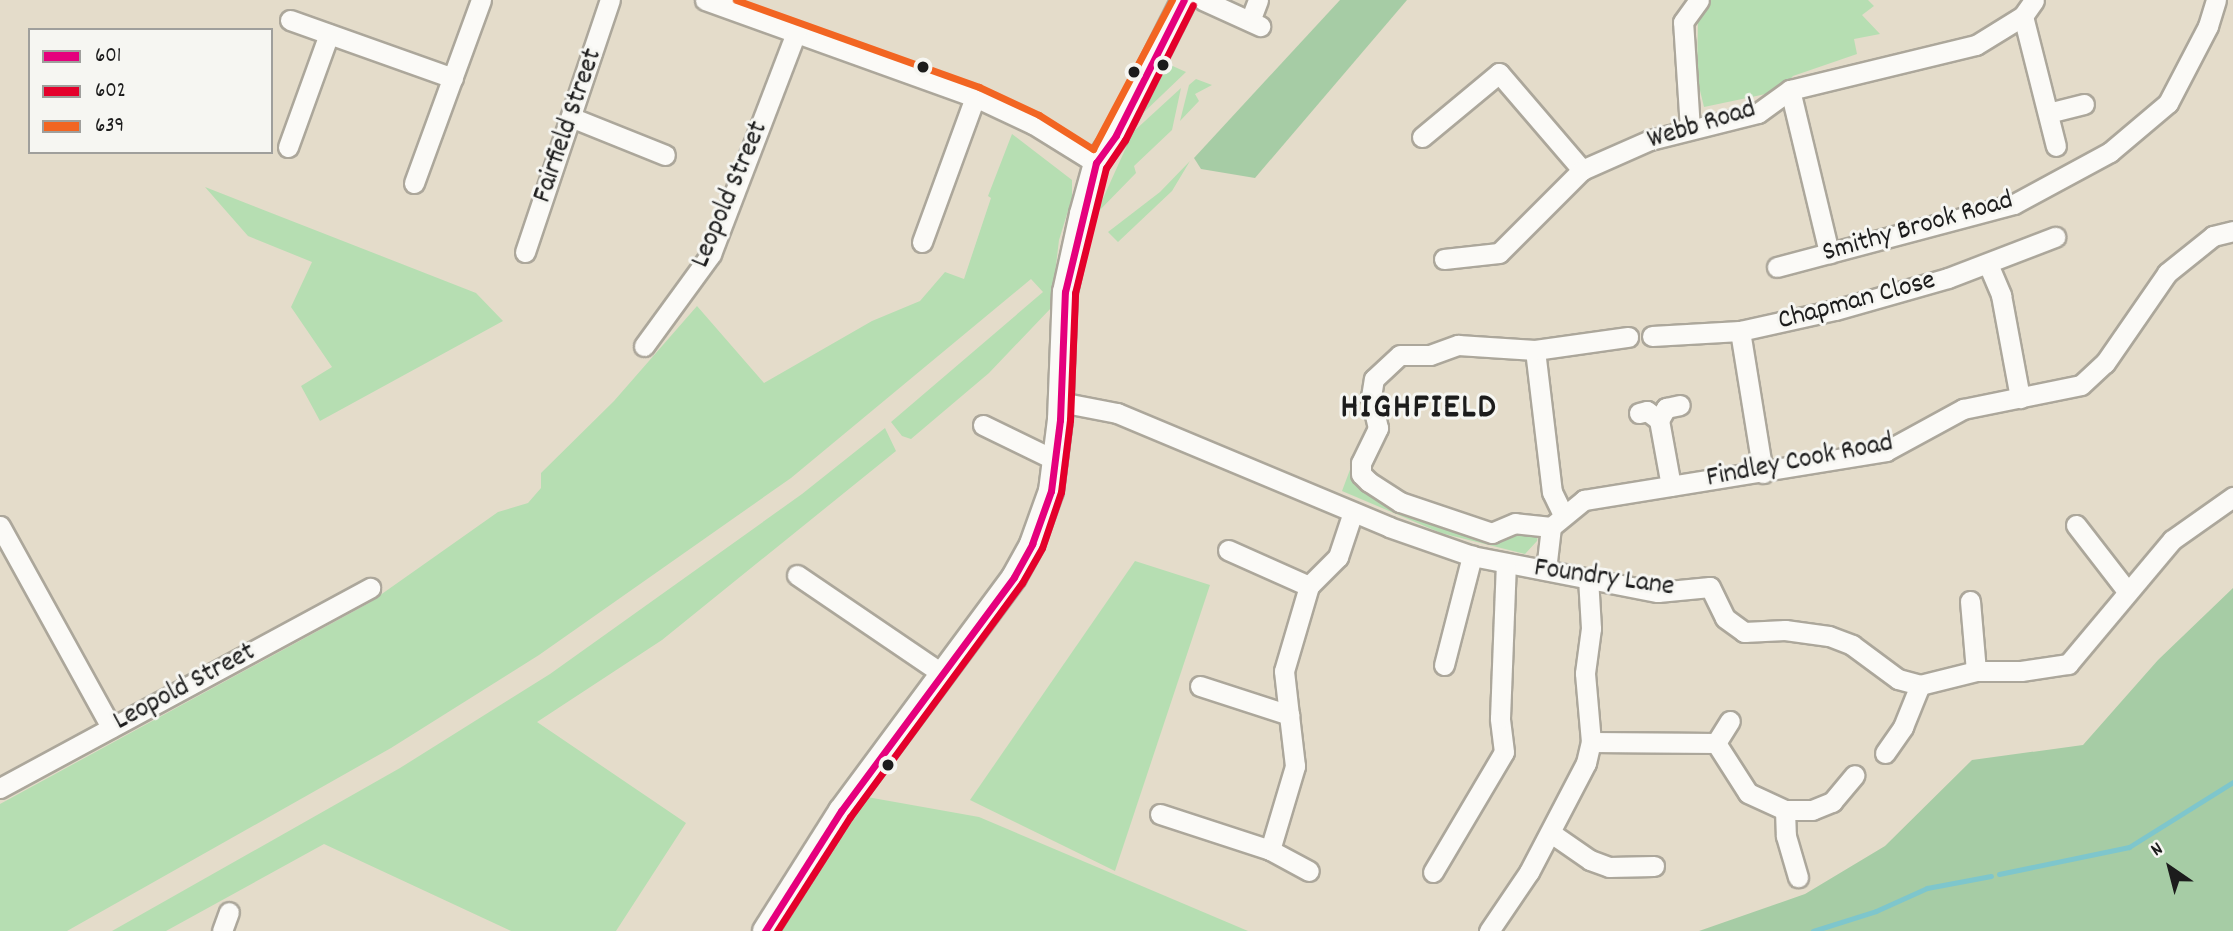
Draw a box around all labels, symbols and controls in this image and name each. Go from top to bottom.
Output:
legend [28,28,273,154]
text: 601 [95,42,121,72]
street label: Fairfield Street [527,45,611,207]
unlabelled marker [1156,58,1170,72]
unlabelled marker [916,60,930,74]
unlabelled marker [1127,65,1141,79]
text: 602 [95,77,126,107]
street label: Webb Road [1644,94,1760,158]
text: 639 [95,112,124,142]
street label: Leopold Street [685,117,777,273]
street label: Smithy Brook Road [1819,185,2017,271]
street label: Chapman Close [1775,265,1939,339]
district label: HIGHFIELD [1342,388,1496,430]
street label: Findley Cook Road [1704,427,1896,497]
street label: Foundry Lane [1532,553,1676,605]
street label: Leopold Street [108,637,262,739]
unlabelled marker [881,758,895,772]
north arrow [2135,833,2205,903]
text: N [2146,837,2169,864]

